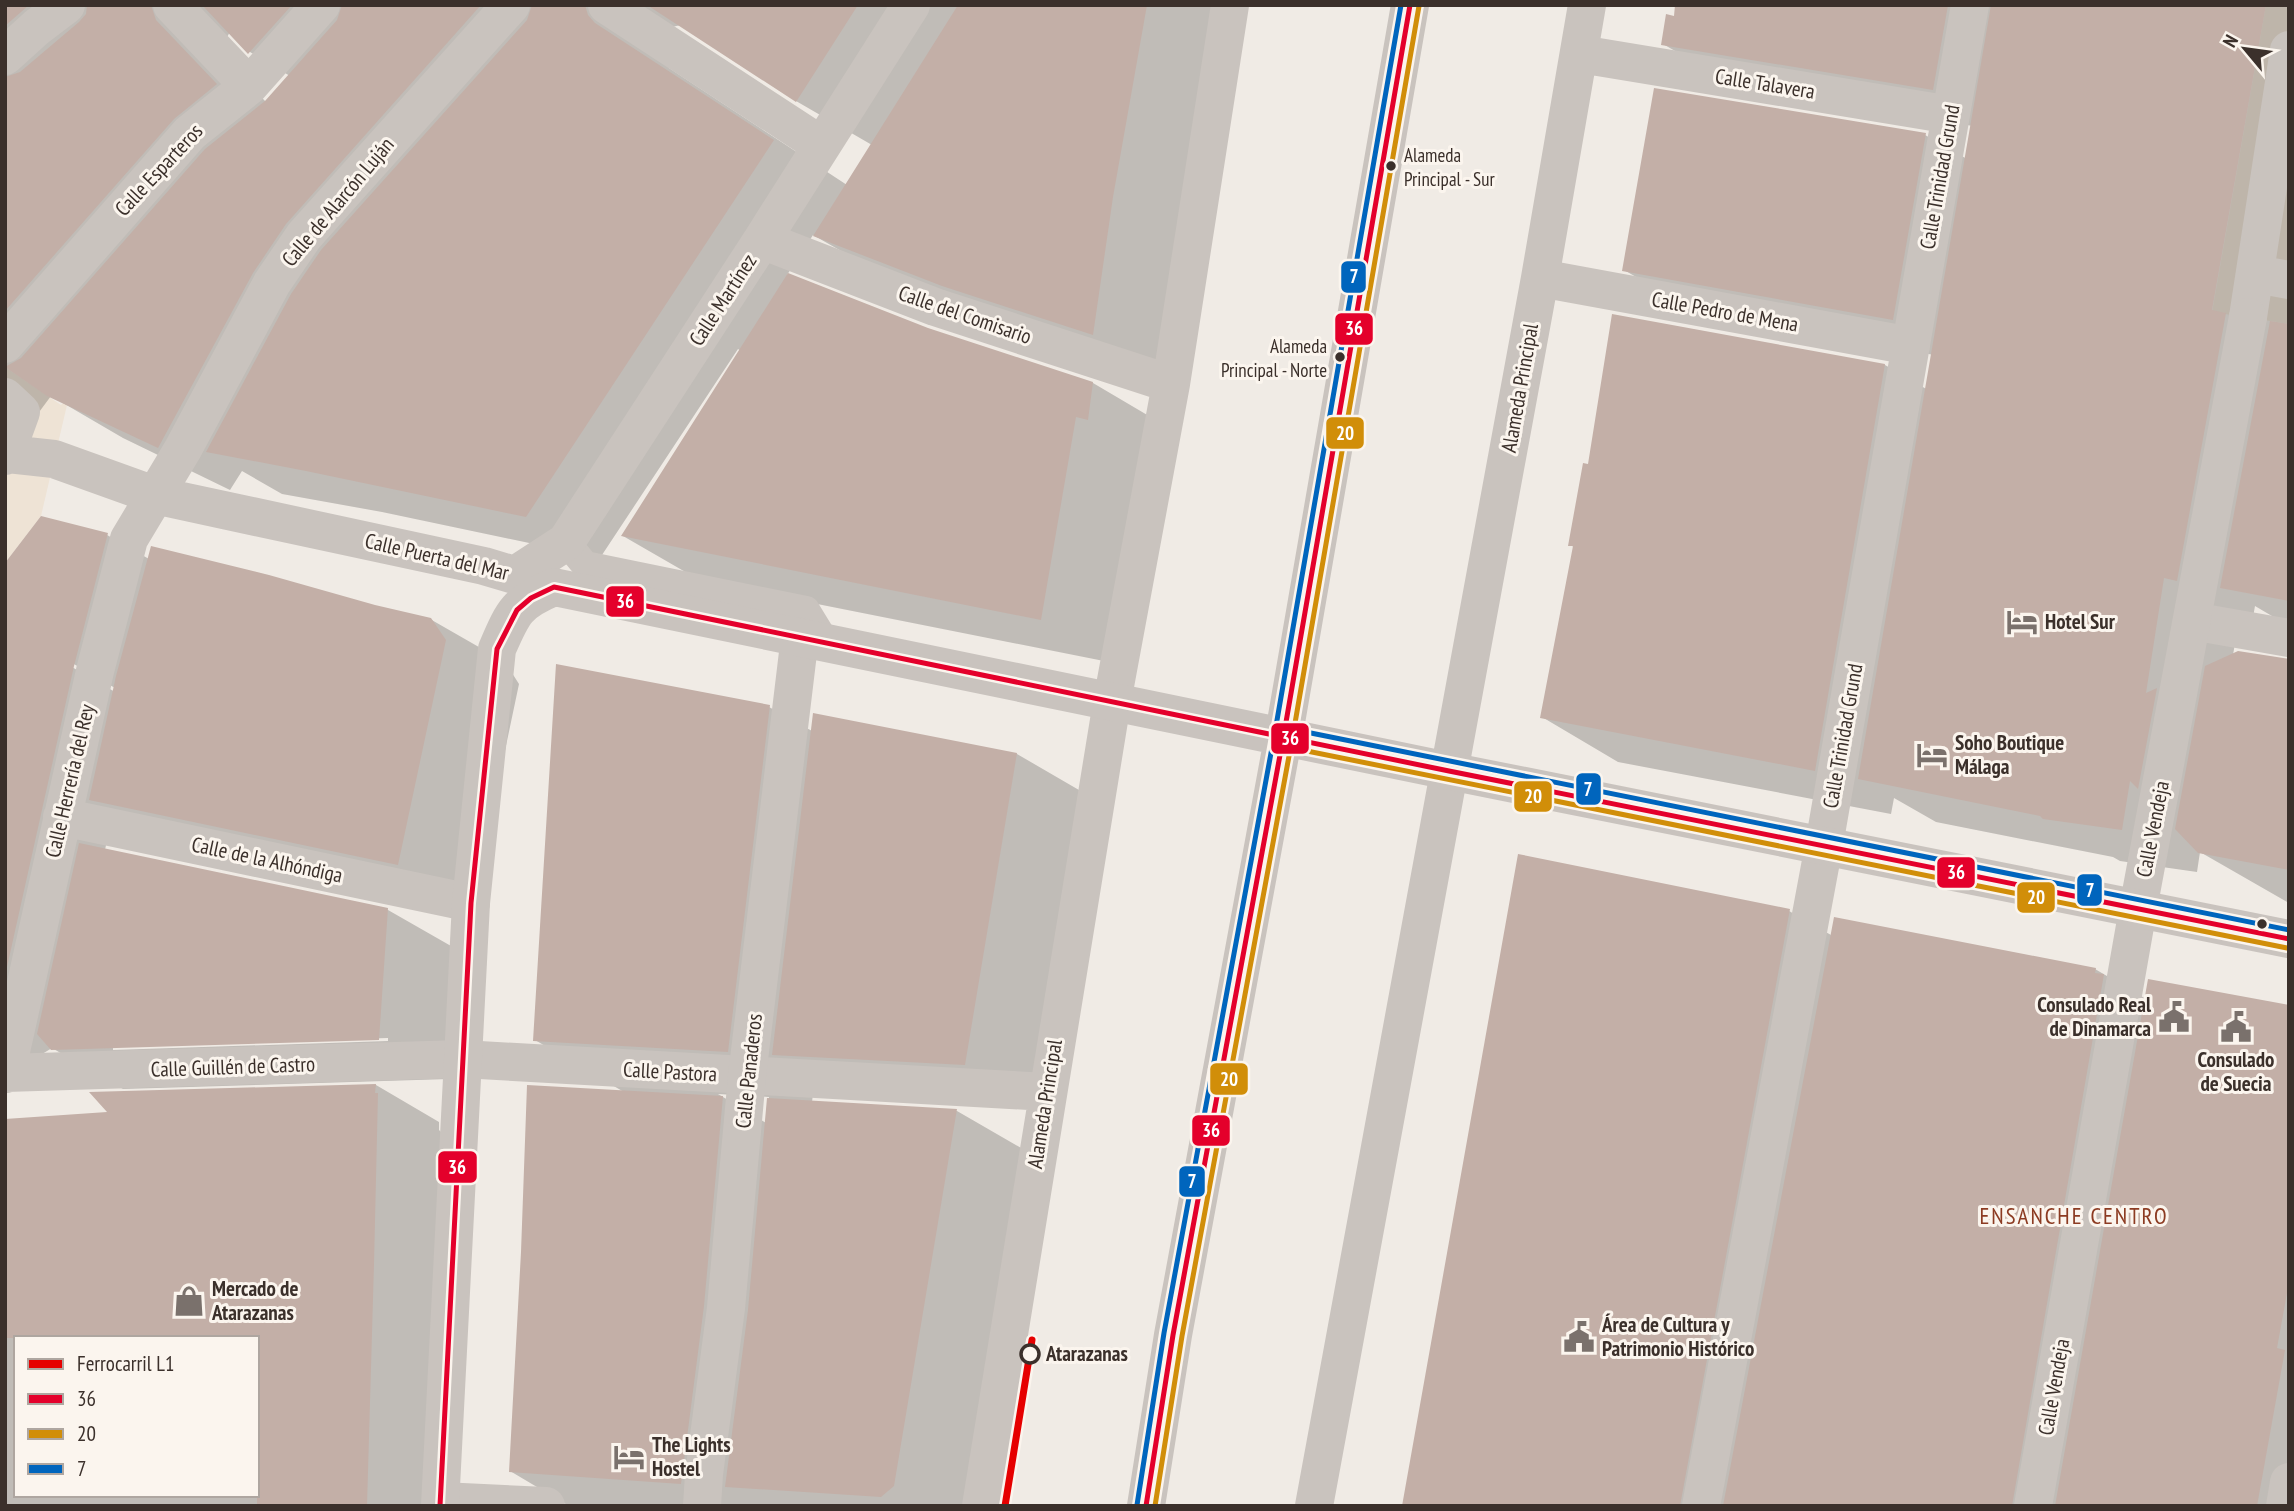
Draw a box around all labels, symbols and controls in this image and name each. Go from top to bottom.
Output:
north arrow [2210,14,2280,84]
text: N [2217,30,2243,51]
street label: Calle Talavera [1713,62,1817,105]
street label: Calle Trinidad Grund [1914,103,1966,251]
street label: Calle Esparteros [109,118,208,222]
street label: Calle de Alarcón Luján [276,131,400,272]
place label: Alameda Principal - Sur [1404,143,1495,191]
marker: Alameda Principal - Sur [1384,159,1398,173]
street label: Calle Martínez [683,249,762,351]
line badge: 7 [1340,260,1367,294]
text: 7 [1349,264,1359,288]
street label: Calle del Comisario [895,279,1035,350]
street label: Calle Pedro de Mena [1650,285,1801,338]
line badge: 36 [1334,312,1374,346]
text: 36 [1345,316,1363,340]
street label: Alameda Principal [1495,321,1544,454]
place label: Alameda Principal - Norte [1221,334,1327,382]
marker: Alameda Principal - Norte [1333,350,1347,364]
line badge: 20 [1325,416,1365,450]
text: 20 [1336,421,1354,445]
street label: Calle Puerta del Mar [363,527,512,586]
line badge: 36 [605,585,645,618]
text: 36 [616,589,634,613]
hotel icon: Hotel Sur [2005,605,2039,639]
place label: Hotel Sur [2045,608,2116,635]
street label: Calle Trinidad Grund [1817,662,1869,810]
street label: Calle Herrería del Rey [39,702,100,860]
line badge: 36 [1270,722,1310,755]
text: 36 [1281,726,1299,750]
place label: Soho Boutique Málaga [1955,729,2064,780]
hotel icon: Soho Boutique Málaga [1915,738,1949,772]
line badge: 7 [1575,772,1602,806]
text: 7 [1583,777,1593,801]
street label: Calle Vendeja [2130,779,2175,879]
line badge: 20 [1513,780,1553,813]
text: 20 [1524,784,1542,808]
street label: Calle de la Alhóndiga [189,830,345,889]
line badge: 36 [1936,856,1976,889]
text: 36 [1947,860,1965,884]
line badge: 7 [2076,873,2103,907]
text: 7 [2085,878,2095,902]
line badge: 20 [2016,881,2056,914]
text: 20 [2027,885,2045,909]
unlabelled marker [2255,917,2269,931]
place label: Consulado Real de Dinamarca [2037,991,2152,1042]
public building icon: Consulado Real de Dinamarca [2157,1000,2191,1034]
public building icon: Consulado de Suecia [2219,1010,2253,1044]
street label: Calle Panaderos [729,1012,768,1130]
street label: Alameda Principal [1021,1037,1068,1170]
place label: Consulado de Suecia [2198,1046,2274,1097]
street label: Calle Guillén de Castro [150,1050,316,1083]
street label: Calle Pastora [622,1056,718,1087]
line badge: 20 [1209,1062,1249,1096]
text: 20 [1220,1067,1238,1091]
line badge: 36 [1191,1114,1231,1147]
text: 36 [1202,1118,1220,1142]
line badge: 36 [437,1150,478,1184]
text: 36 [448,1155,466,1179]
line badge: 7 [1178,1165,1206,1198]
text: 7 [1187,1169,1197,1193]
district label: ENSANCHE CENTRO [1979,1201,2169,1230]
place label: Mercado de Atarazanas [211,1275,298,1326]
shop icon: Mercado de Atarazanas [172,1284,206,1318]
place label: Área de Cultura y Patrimonio Histórico [1601,1311,1754,1362]
public building icon: Área de Cultura y Patrimonio Histórico [1562,1320,1596,1354]
legend [14,1336,259,1497]
street label: Calle Vendeja [2032,1337,2075,1437]
place label: Atarazanas [1045,1340,1128,1367]
marker: Atarazanas [1020,1344,1040,1364]
text: Ferrocarril L1 [77,1350,174,1377]
text: 36 [77,1385,96,1412]
text: 20 [77,1420,96,1447]
place label: The Lights Hostel [652,1431,731,1482]
hotel icon: The Lights Hostel [612,1440,646,1474]
text: 7 [77,1455,86,1482]

